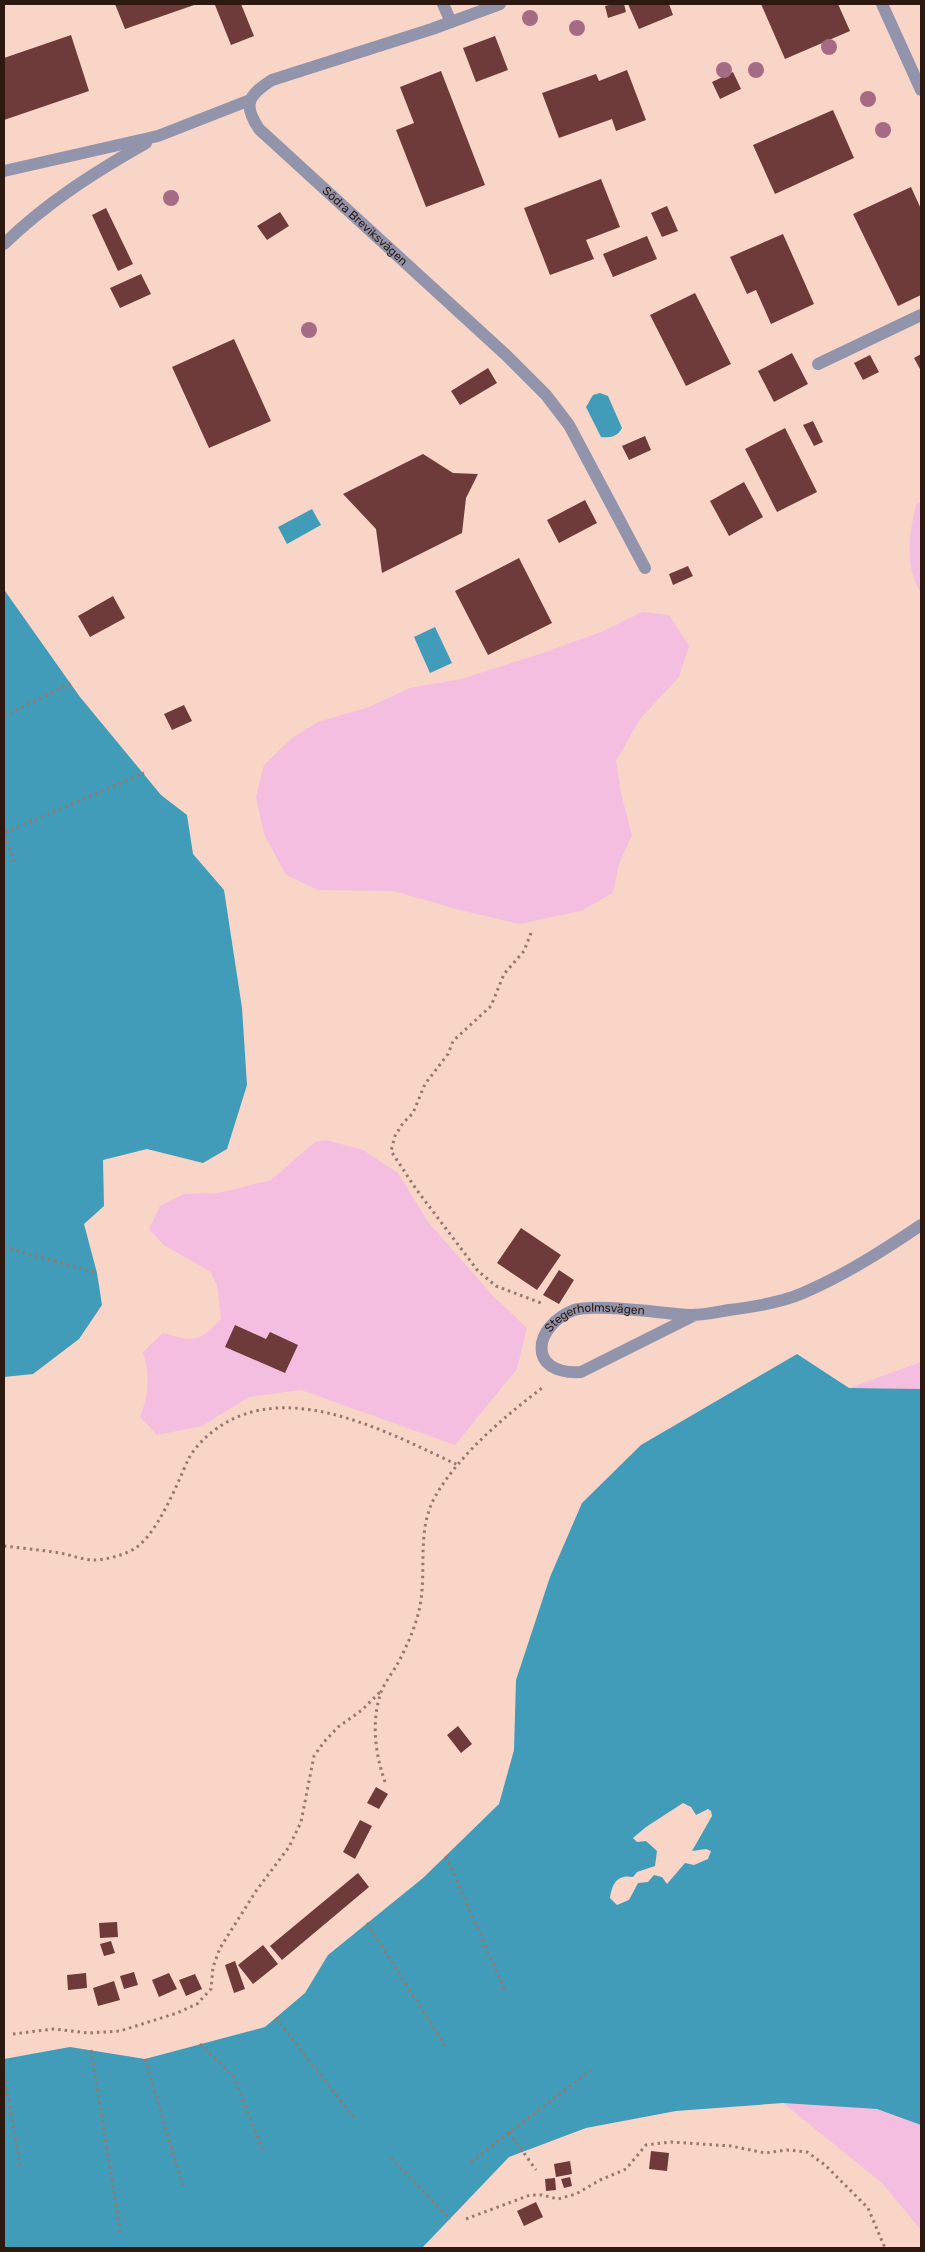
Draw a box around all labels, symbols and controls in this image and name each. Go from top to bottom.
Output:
street label: Södra Breviksvägen [320,184,410,268]
street label: Stegerholmsvägen [542,1301,646,1335]

